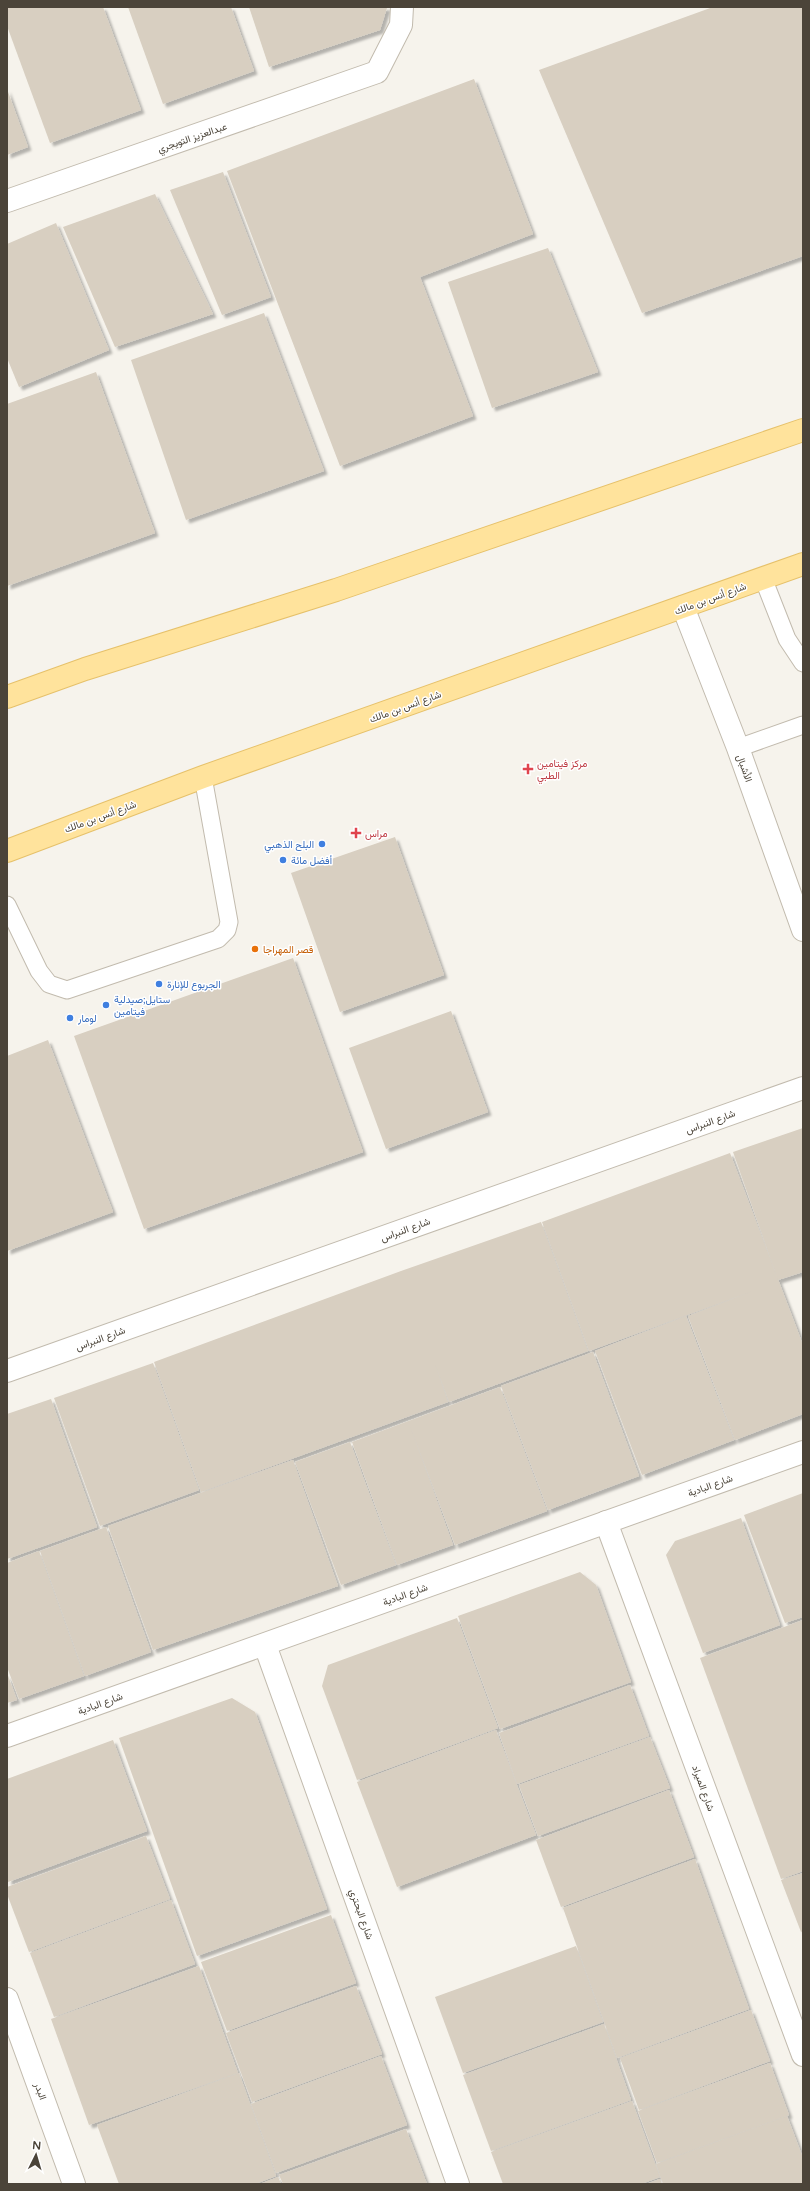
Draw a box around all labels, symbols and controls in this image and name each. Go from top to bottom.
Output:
street label: عبدالعزيز التويجري [156,120,229,157]
street label: شارع أنس بن مالك [673,580,748,617]
street label: شارع أنس بن مالك [368,688,443,725]
street label: الأشبال [734,753,755,784]
place label: مركز فيتامين الطبي [537,758,587,784]
marker: مركز فيتامين الطبي [522,763,534,775]
street label: شارع أنس بن مالك [63,798,138,835]
marker: مراس [350,827,362,839]
place label: مراس [365,828,388,840]
place label: البلح الذهبي [264,839,314,853]
marker: البلح الذهبي [317,839,327,849]
marker: أفضل مائة [278,855,288,865]
place label: أفضل مائة [291,855,333,867]
marker: قصر المهراجا [250,944,260,954]
place label: قصر المهراجا [263,944,314,956]
marker: الجربوع للإنارة [154,979,164,989]
place label: الجربوع للإنارة [167,979,221,991]
place label: ستايل;صيدلية فيتامين [114,994,170,1018]
marker: ستايل;صيدلية فيتامين [101,1000,111,1010]
marker: لومار [65,1013,75,1023]
place label: لومار [77,1013,97,1025]
street label: شارع النبراس [684,1107,737,1136]
street label: شارع النبراس [379,1215,432,1244]
street label: شارع النبراس [74,1324,127,1353]
street label: شارع البادية [686,1472,735,1500]
street label: شارع البادية [381,1581,430,1609]
street label: شارع البادية [76,1690,125,1718]
street label: شارع الميراد [689,1764,717,1813]
street label: شارع البحتري [345,1888,376,1942]
street label: البدر [31,2080,49,2102]
north arrow [16,2135,56,2175]
text: N [32,2139,42,2152]

